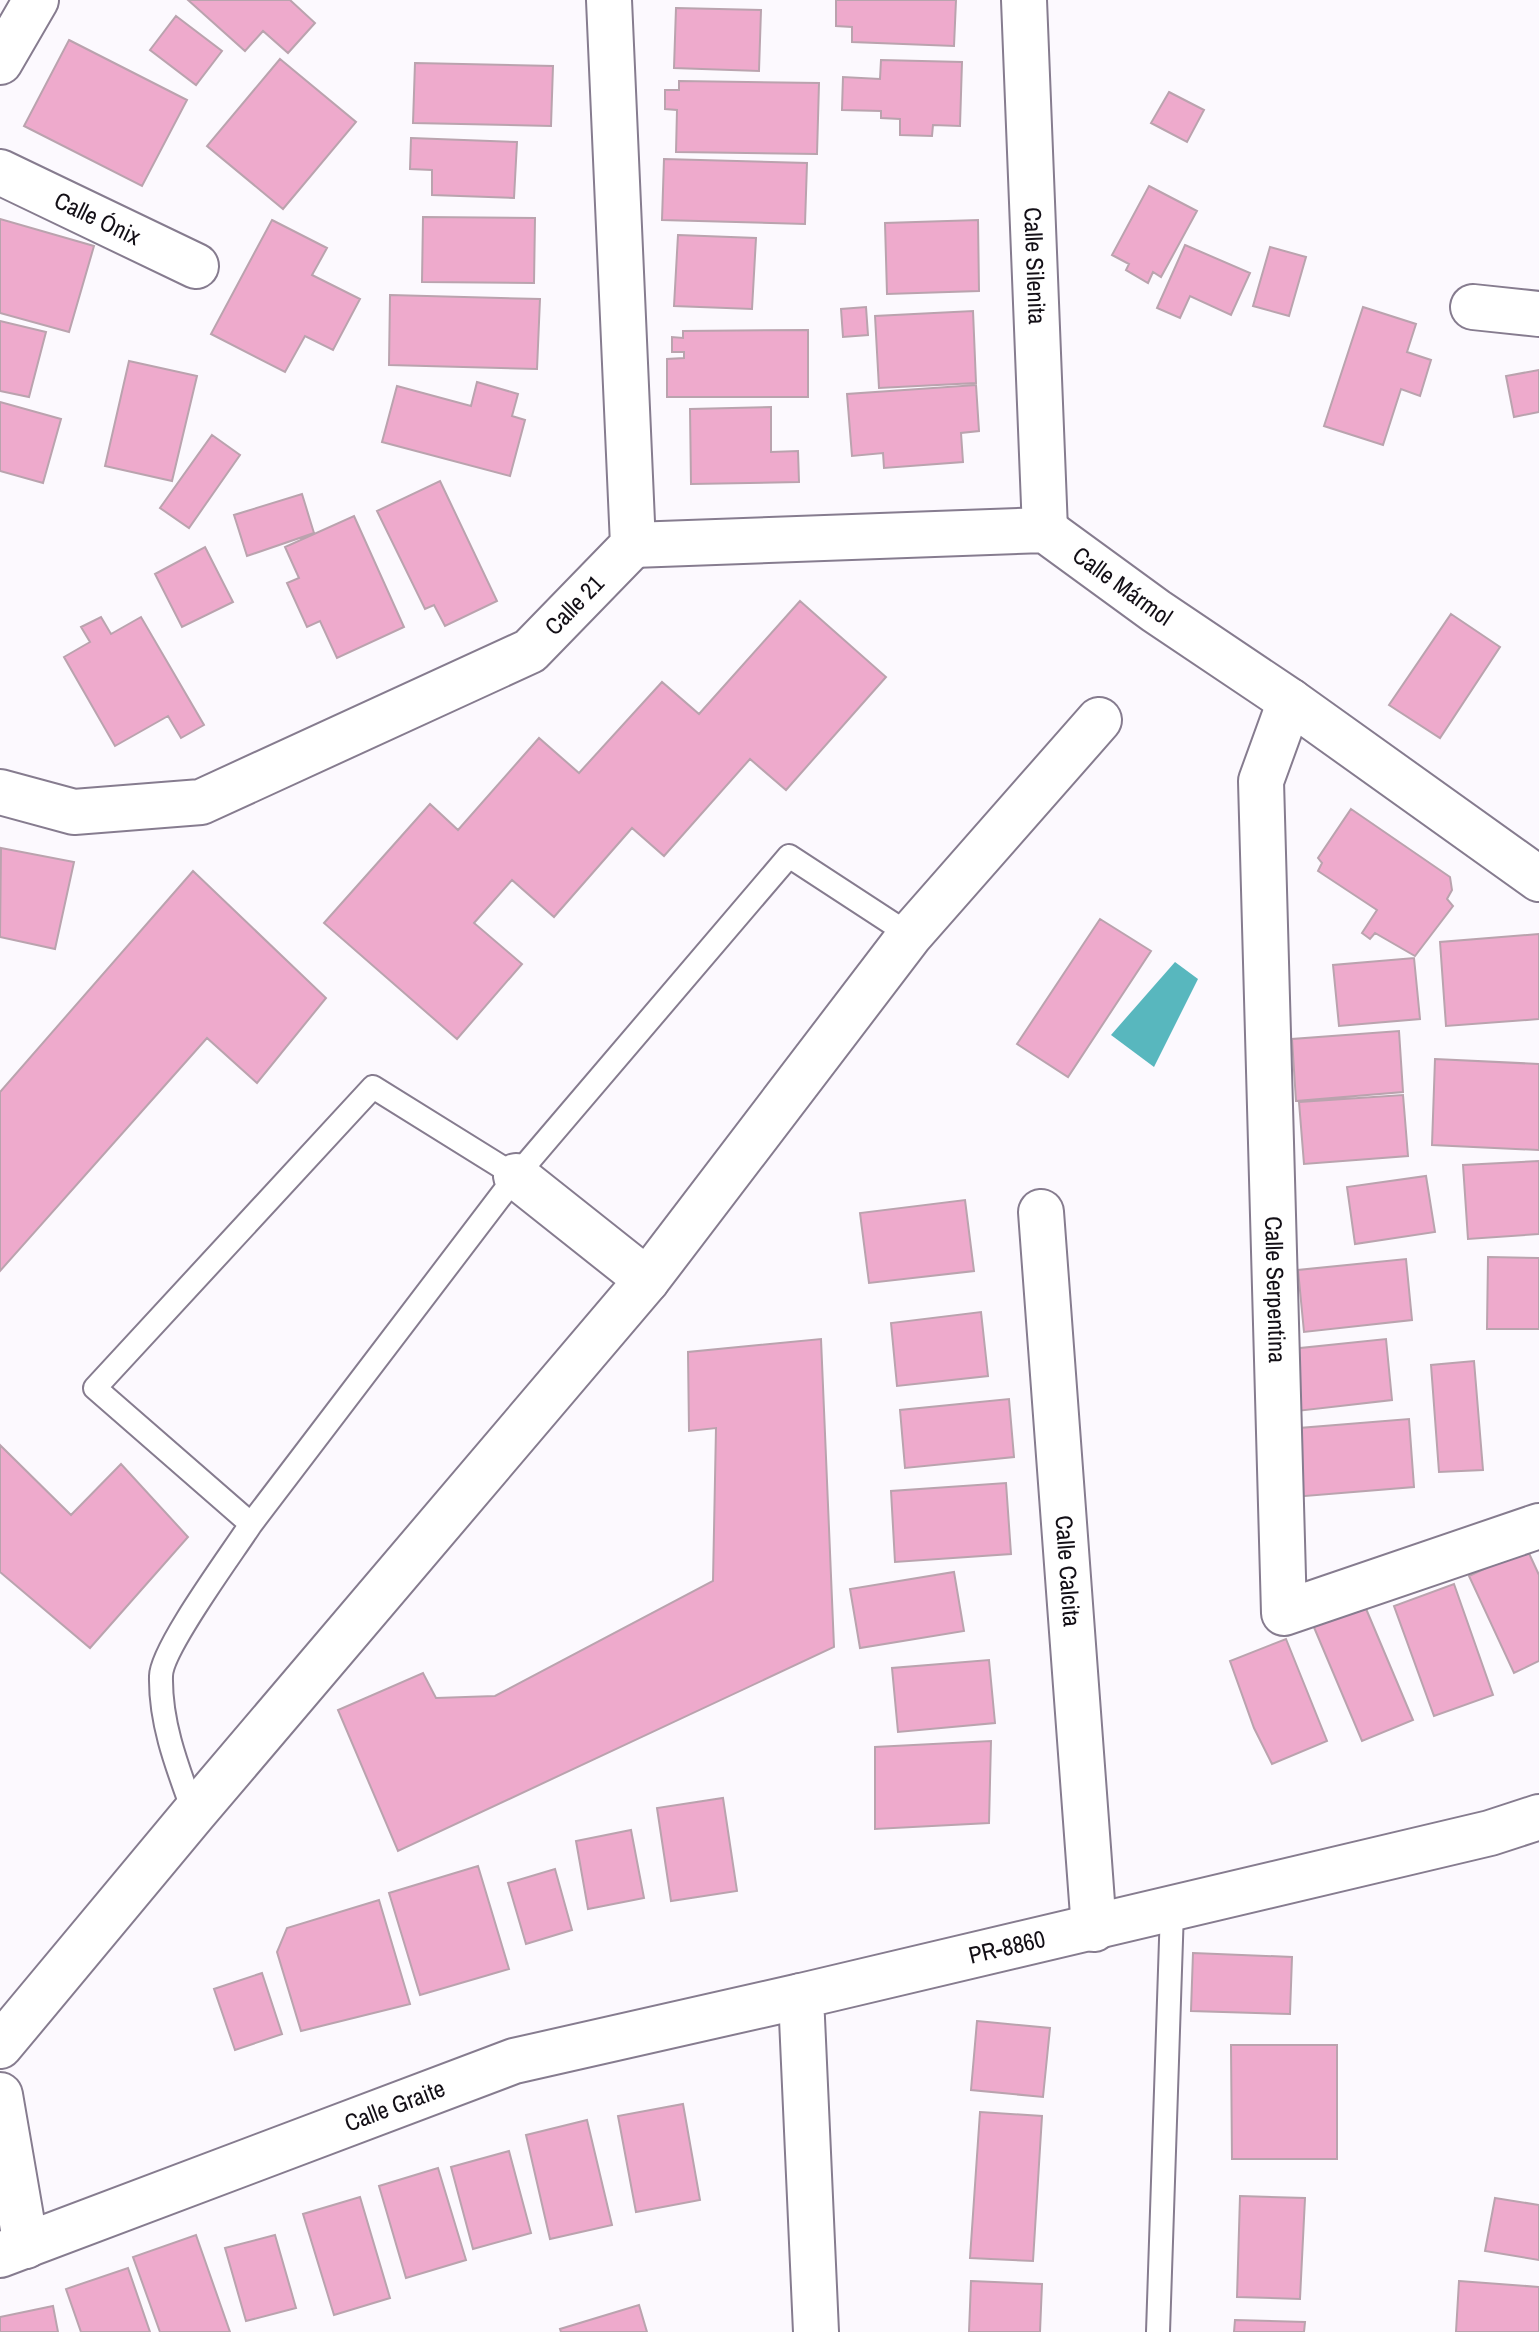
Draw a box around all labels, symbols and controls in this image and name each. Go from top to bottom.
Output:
street label: Calle Ónix [49,183,146,252]
street label: Calle Silenita [1017,207,1054,325]
street label: Calle Mármol [1067,539,1179,633]
street label: Calle 21 [537,567,611,642]
street label: Calle Serpentina [1258,1216,1294,1364]
street label: Calle Calcita [1048,1514,1089,1628]
street label: PR-8860 [965,1922,1048,1971]
street label: Calle Graite [340,2072,449,2139]

